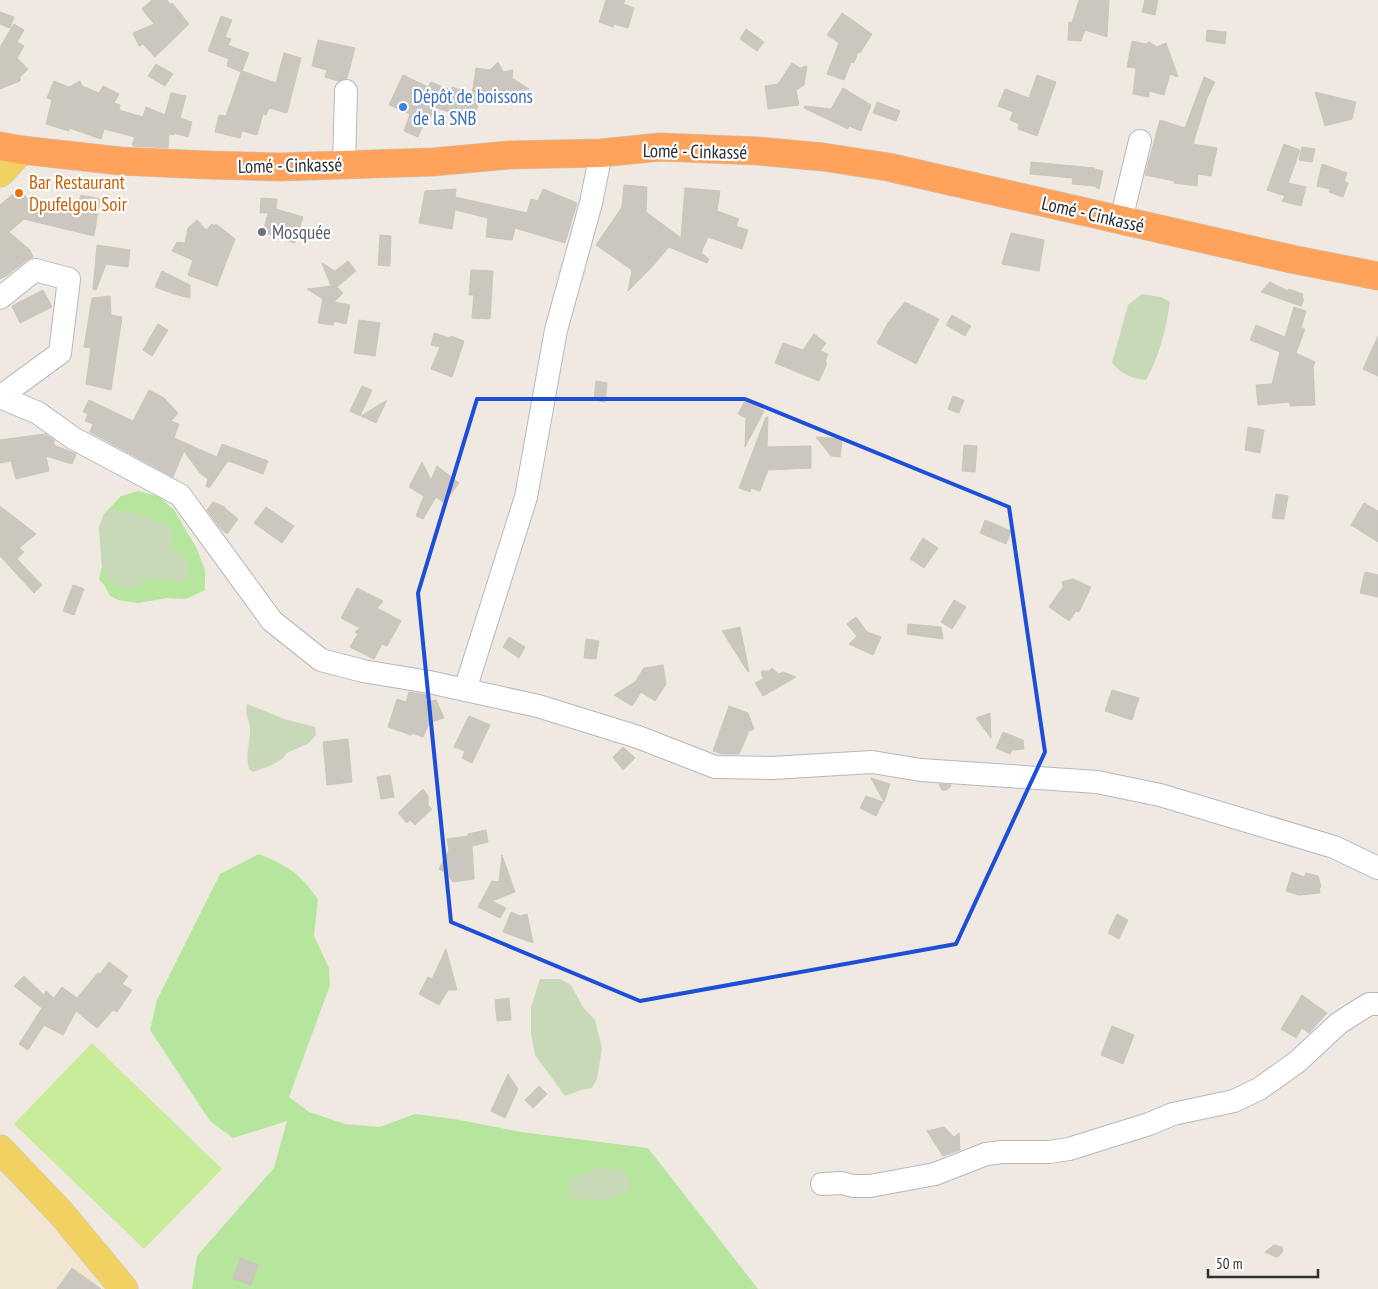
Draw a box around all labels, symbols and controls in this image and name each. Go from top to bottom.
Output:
place label: Dépôt de boissons de la SNB [413,84,533,130]
marker: Dépôt de boissons de la SNB [397,101,409,113]
street label: Lomé - Cinkassé [643,138,748,164]
street label: Lomé - Cinkassé [238,152,343,178]
place label: Bar Restaurant Dpufelgou Soir [29,170,128,216]
marker: Bar Restaurant Dpufelgou Soir [13,187,25,199]
street label: Lomé - Cinkassé [1039,191,1147,237]
place label: Mosquée [272,220,331,244]
marker: Mosquée [256,226,268,238]
scale bar [1208,1246,1318,1278]
text: 50 m [1216,1254,1242,1273]

